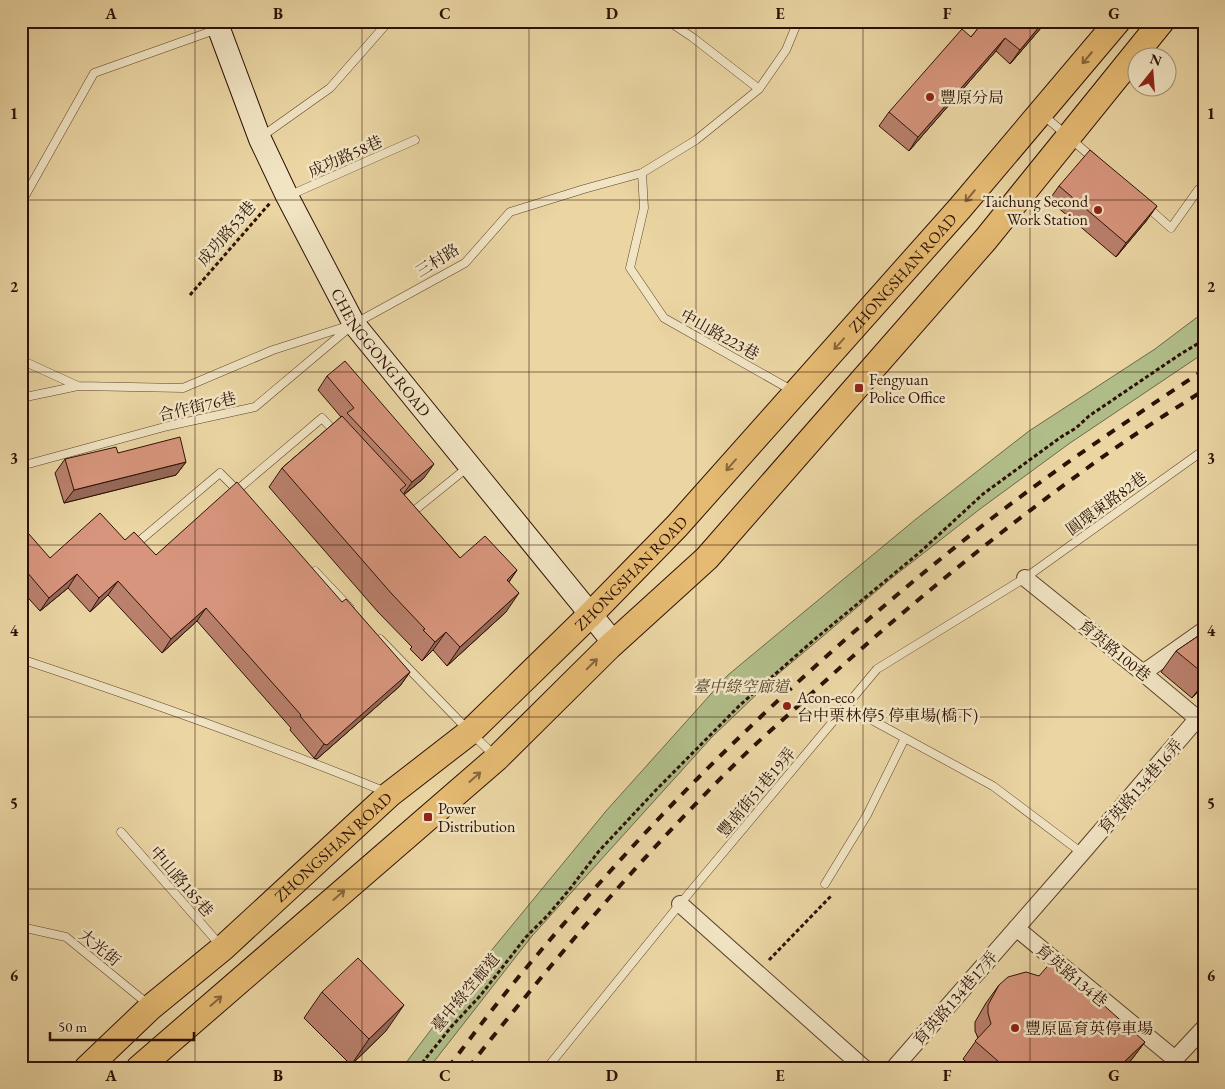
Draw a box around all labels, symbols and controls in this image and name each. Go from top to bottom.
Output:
text: A [104,3,117,24]
text: B [273,3,283,24]
text: C [439,3,451,24]
text: D [606,3,618,24]
text: E [775,3,785,24]
text: F [943,3,952,24]
text: G [1108,3,1120,24]
north arrow [1128,48,1178,98]
text: N [1148,49,1164,70]
one-way arrow [1081,52,1092,65]
place label: 豐原分局 [940,87,1004,108]
marker: 豐原分局 [924,91,936,103]
text: 1 [10,103,18,124]
text: 1 [1207,103,1215,124]
street label: 成功路58巷 [305,131,386,182]
one-way arrow [965,189,976,202]
place label: Taichung Second Work Station [983,191,1089,230]
street label: 成功路53巷 [192,196,260,270]
marker: Taichung Second Work Station [1092,204,1104,216]
street label: ZHONGSHAN ROAD [844,209,961,337]
street label: 三村路 [411,239,463,282]
text: 2 [10,276,19,297]
text: 2 [1207,276,1216,297]
street label: CHENGGONG ROAD [326,285,435,421]
street label: 中山路223巷 [677,304,763,365]
one-way arrow [833,337,845,350]
place label: Fengyuan Police Office [869,369,945,408]
marker: Fengyuan Police Office [853,382,865,394]
street label: 合作街76巷 [156,387,238,426]
text: 3 [10,448,18,469]
text: 3 [1207,448,1215,469]
one-way arrow [725,458,737,471]
street label: 圓環東路82巷 [1062,467,1151,540]
street label: ZHONGSHAN ROAD [570,511,692,635]
street label: 育英路100巷 [1074,615,1155,686]
text: 4 [10,620,19,641]
text: 4 [1207,620,1216,641]
one-way arrow [585,659,597,671]
park label: 臺中綠空廊道 [693,676,791,697]
place label: Acon-eco 台中栗林停5 停車場(橋下) [796,687,978,726]
marker: Acon-eco 台中栗林停5 停車場(橋下) [781,700,793,712]
street label: 育英路134巷16弄 [1094,735,1187,838]
street label: 豐南街51巷19弄 [713,743,800,841]
one-way arrow [468,772,481,783]
street label: ZHONGSHAN ROAD [270,787,397,907]
text: 5 [10,793,18,814]
text: 5 [1207,793,1215,814]
place label: Power Distribution [438,798,516,837]
marker: Power Distribution [422,811,434,823]
street label: 中山路185巷 [145,842,218,921]
one-way arrow [332,889,345,901]
street label: 大光街 [74,924,125,971]
street label: 育英路134巷 [1032,939,1112,1011]
street label: 育英路134巷17弄 [909,947,1002,1050]
street label: 臺中綠空廊道 [426,949,504,1036]
text: 6 [10,965,19,986]
text: 6 [1207,965,1216,986]
one-way arrow [209,996,222,1007]
scale bar [50,1009,194,1041]
text: 50 m [58,1017,87,1036]
place label: 豐原區育英停車場 [1025,1018,1153,1039]
marker: 豐原區育英停車場 [1009,1022,1021,1034]
text: A [104,1065,117,1086]
text: B [273,1065,283,1086]
text: C [439,1065,451,1086]
text: D [606,1065,618,1086]
text: E [775,1065,785,1086]
text: F [943,1065,952,1086]
text: G [1108,1065,1120,1086]

